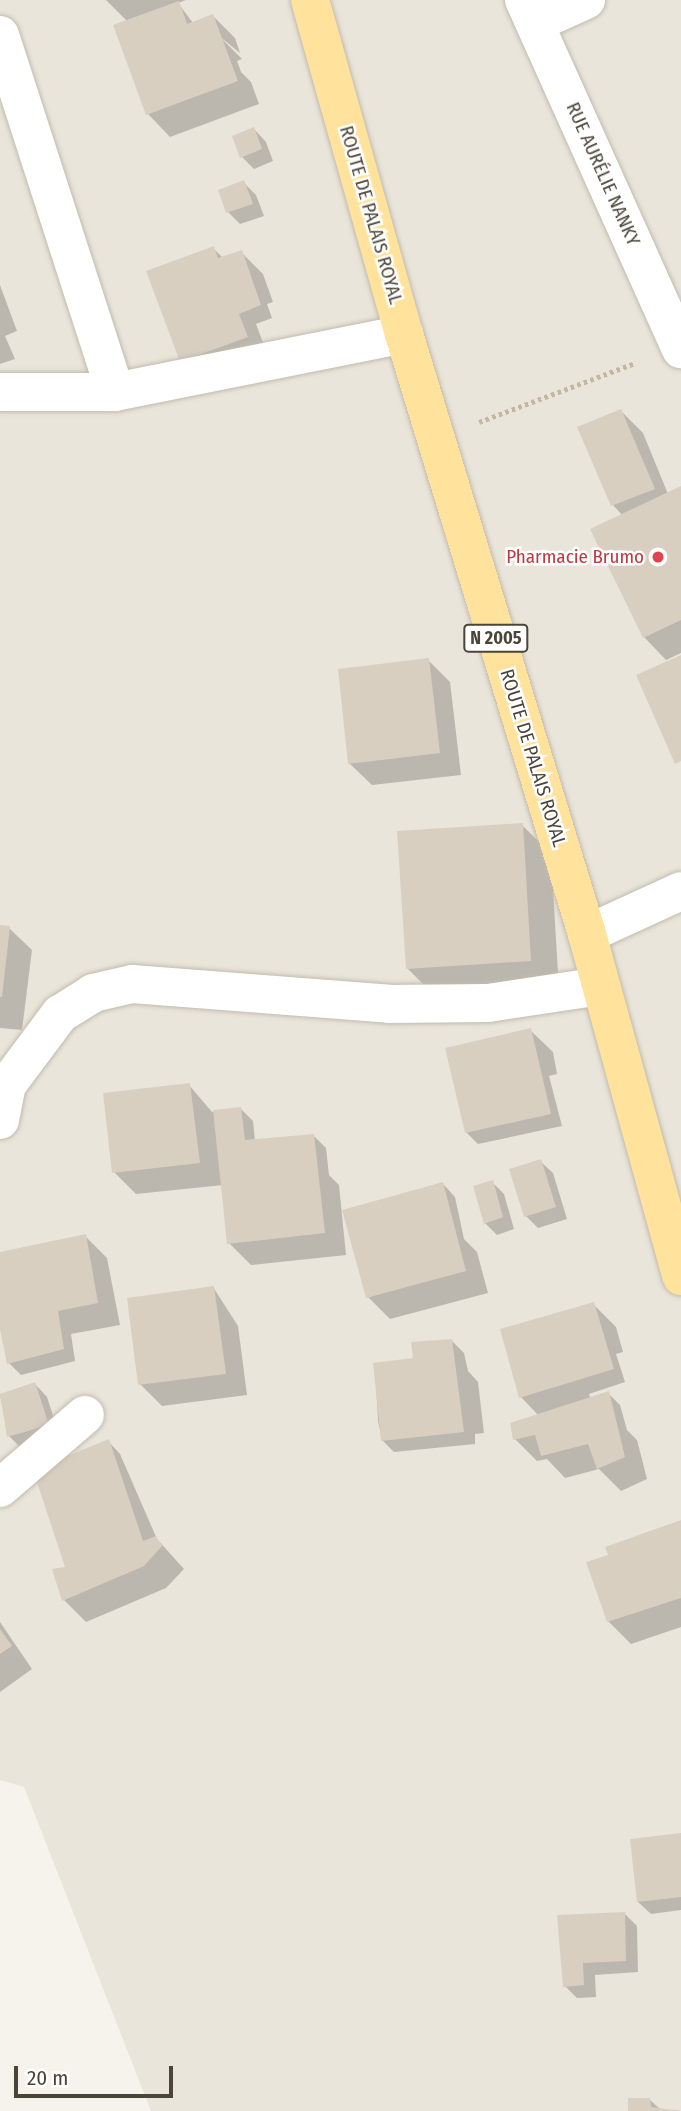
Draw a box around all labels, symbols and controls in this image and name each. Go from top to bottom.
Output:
street label: RUE AURÉLIE NANKY [561,99,645,249]
street label: ROUTE DE PALAIS ROYAL [335,123,407,307]
place label: Pharmacie Brumo [506,546,644,568]
marker: Pharmacie Brumo [650,549,666,565]
road number: N 2005 [463,624,529,652]
street label: ROUTE DE PALAIS ROYAL [495,666,571,850]
scale bar [18,2052,177,2096]
text: 20 m [27,2065,68,2091]

